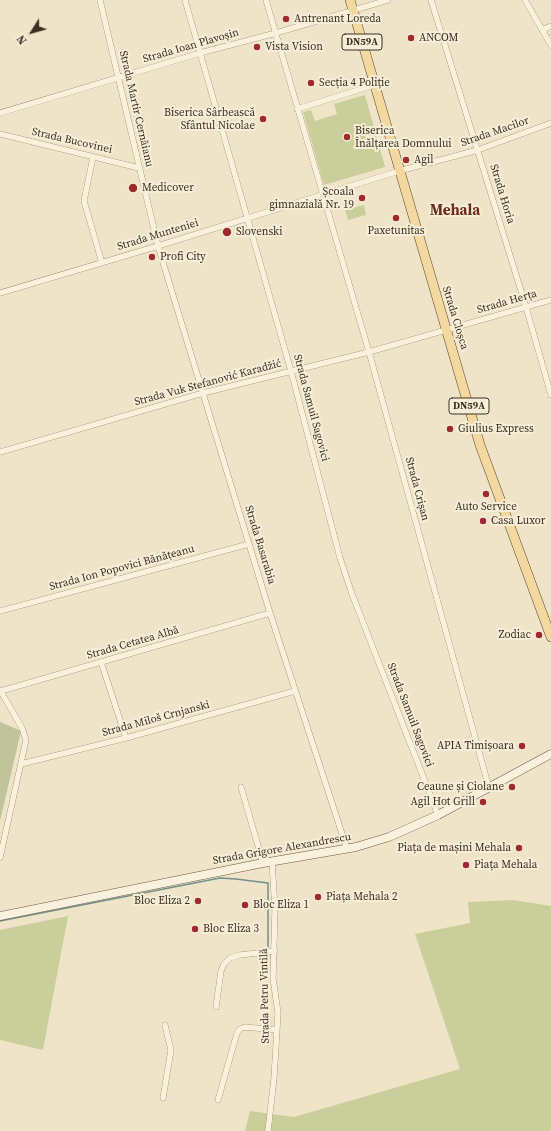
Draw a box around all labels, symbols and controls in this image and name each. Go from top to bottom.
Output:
north arrow [12,12,52,52]
place label: Antrenant Loreda [294,12,381,26]
marker: Antrenant Loreda [281,14,291,24]
street label: Strada Ioan Plavoșin [141,26,241,66]
place label: ANCOM [419,31,458,45]
text: N [14,32,30,47]
marker: ANCOM [406,33,416,43]
road number: DN59A [342,34,382,50]
place label: Vista Vision [265,40,323,54]
marker: Vista Vision [252,42,262,52]
street label: Strada Martir Cernăianu [116,50,156,168]
place label: Secția 4 Poliție [319,76,390,90]
marker: Secția 4 Poliție [306,78,316,88]
place label: Biserica Sârbească Sfântul Nicolae [164,106,255,132]
marker: Biserica Sârbească Sfântul Nicolae [258,114,268,124]
street label: Strada Macilor [459,114,531,150]
place label: Biserica Înălțarea Domnului [355,124,452,150]
street label: Strada Bucovinei [30,125,114,157]
marker: Biserica Înălțarea Domnului [342,132,352,142]
place label: Agil [414,153,434,167]
marker: Agil [401,155,411,165]
street label: Strada Horia [487,163,517,225]
place label: Medicover [142,181,194,195]
marker: Medicover [127,182,139,194]
place label: Școala gimnazială Nr. 19 [269,185,354,211]
marker: Școala gimnazială Nr. 19 [357,193,367,203]
district label: Mehala [430,202,480,220]
marker: Paxetunitas [391,213,401,223]
street label: Strada Munteniei [116,216,200,254]
place label: Paxetunitas [367,224,425,238]
place label: Slovenski [236,225,282,239]
marker: Slovenski [221,226,233,238]
place label: Profi City [160,250,206,264]
marker: Profi City [147,252,157,262]
street label: Strada Cloșca [439,285,471,351]
street label: Strada Herța [476,287,538,317]
street label: Strada Samuil Sagovici [290,353,332,463]
street label: Strada Vuk Stefanović Karadžić [133,357,283,409]
road number: DN59A [449,398,489,414]
place label: Giulius Express [458,422,534,436]
marker: Giulius Express [445,424,455,434]
street label: Strada Crișan [402,456,432,522]
marker: Auto Service [481,489,491,499]
place label: Auto Service [455,500,517,514]
street label: Strada Basarabia [242,504,278,586]
place label: Casa Luxor [491,514,545,528]
marker: Casa Luxor [478,516,488,526]
street label: Strada Ion Popovici Bănățeanu [48,542,196,594]
street label: Strada Cetatea Albă [86,624,180,662]
place label: Zodiac [498,628,531,642]
marker: Zodiac [534,630,544,640]
street label: Strada Samuil Sagovici [384,661,436,769]
street label: Strada Miloš Crnjanski [101,698,211,740]
place label: APIA Timișoara [437,739,514,753]
marker: APIA Timișoara [517,741,527,751]
place label: Ceaune și Ciolane [417,780,504,794]
marker: Ceaune și Ciolane [507,782,517,792]
place label: Agil Hot Grill [410,795,475,809]
marker: Agil Hot Grill [478,797,488,807]
street label: Strada Grigore Alexandrescu [212,830,352,868]
place label: Piața de mașini Mehala [397,841,511,855]
marker: Piața de mașini Mehala [514,843,524,853]
place label: Piața Mehala [474,858,537,872]
marker: Piața Mehala [461,860,471,870]
place label: Piața Mehala 2 [326,890,397,904]
marker: Piața Mehala 2 [313,892,323,902]
place label: Bloc Eliza 2 [134,894,190,908]
marker: Bloc Eliza 2 [193,896,203,906]
place label: Bloc Eliza 1 [253,898,309,912]
marker: Bloc Eliza 1 [240,900,250,910]
place label: Bloc Eliza 3 [203,922,259,936]
marker: Bloc Eliza 3 [190,924,200,934]
street label: Strada Petru Vintilă [258,948,272,1044]

